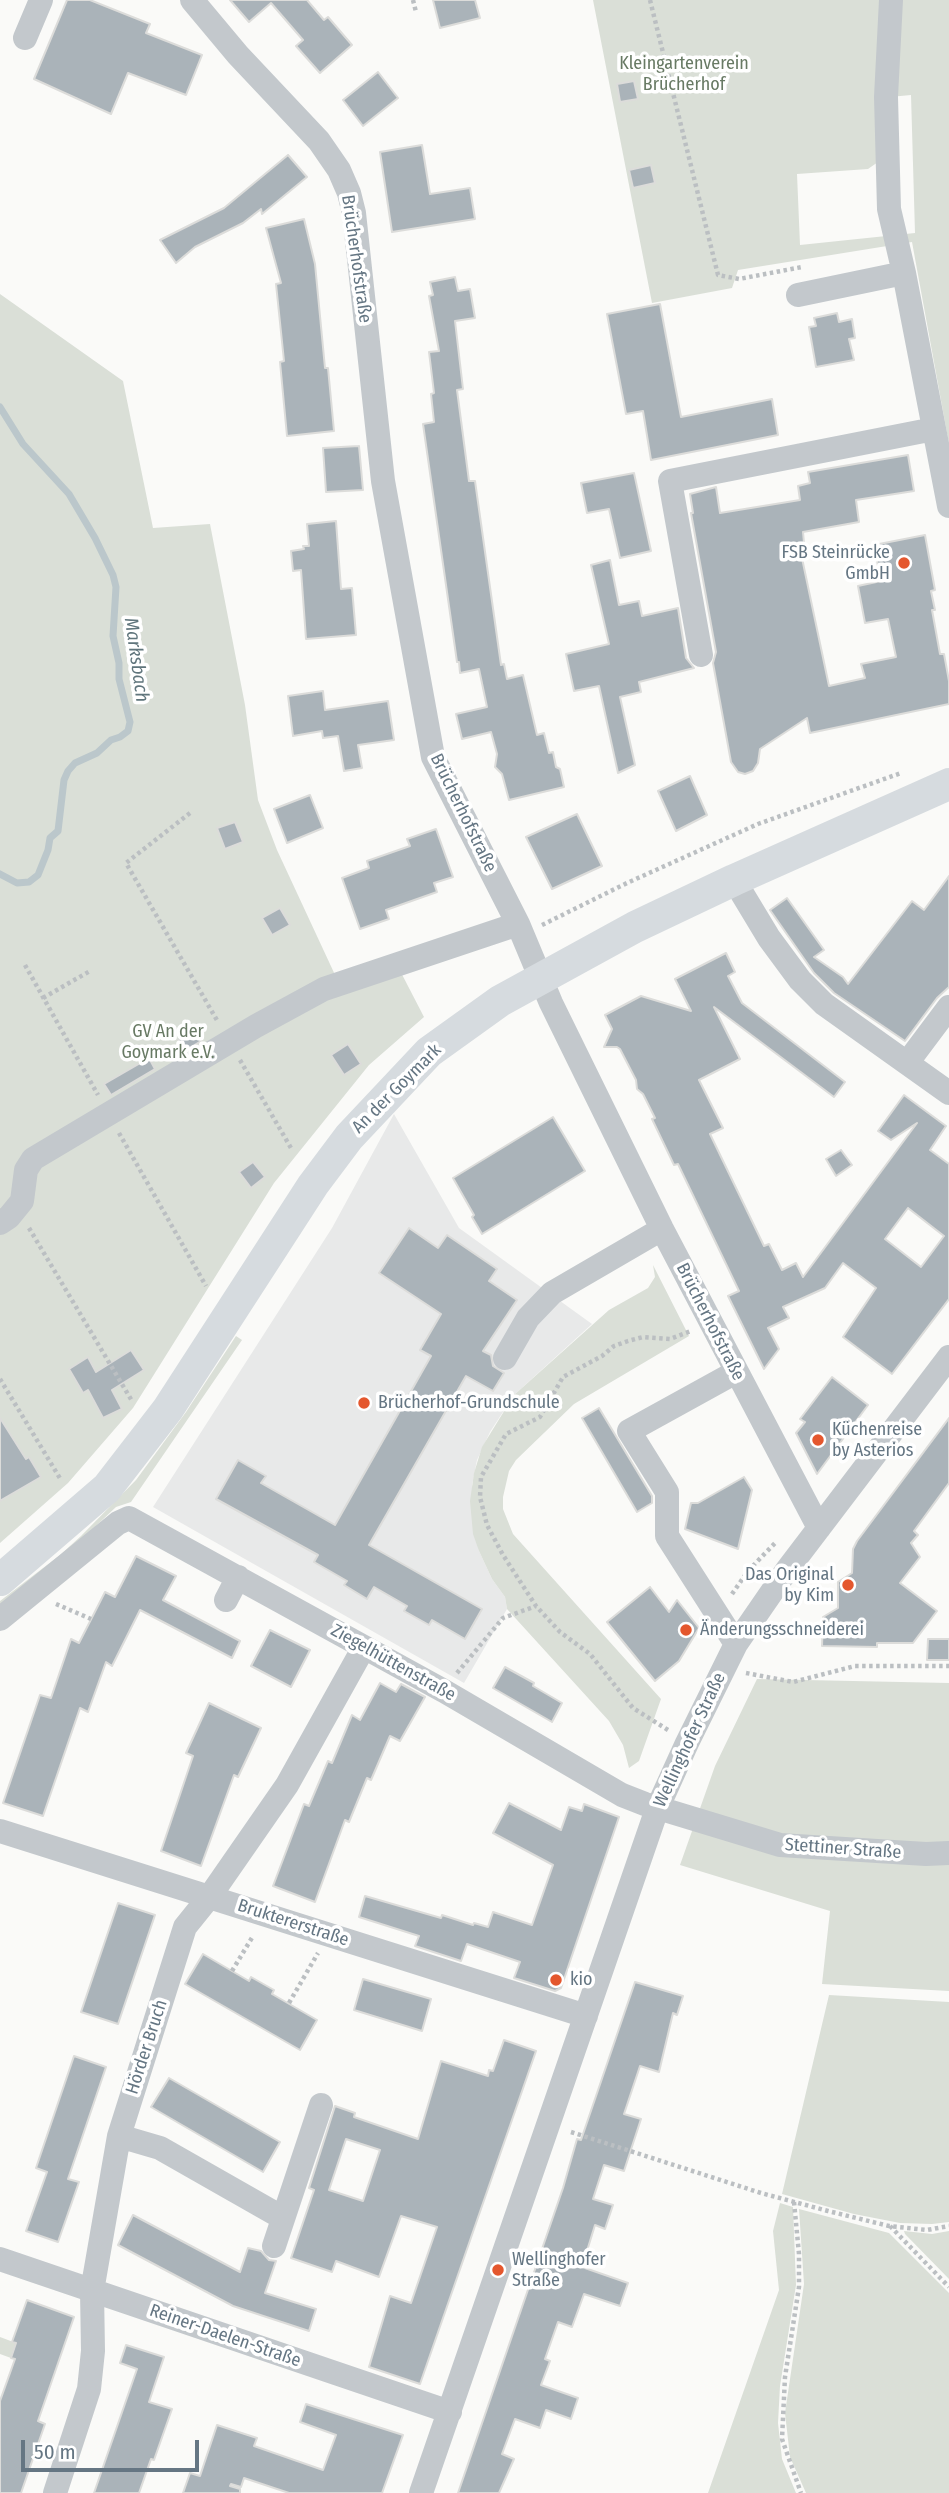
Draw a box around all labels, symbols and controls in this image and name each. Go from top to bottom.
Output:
park label: Kleingartenverein Brücherhof [619,53,749,96]
street label: Brücherhofstraße [336,194,376,324]
place label: FSB Steinrücke GmbH [781,542,890,584]
marker: FSB Steinrücke GmbH [896,555,912,571]
water label: Marksbach [119,616,153,704]
street label: Brücherhofstraße [425,750,501,876]
park label: GV An der Goymark e.V. [121,1021,215,1064]
street label: An der Goymark [348,1040,446,1138]
street label: Brücherhofstraße [671,1260,749,1384]
place label: Brücherhof-Grundschule [378,1392,560,1414]
marker: Brücherhof-Grundschule [356,1395,372,1411]
place label: Küchenreise by Asterios [832,1419,922,1462]
marker: Küchenreise by Asterios [810,1432,826,1448]
place label: Das Original by Kim [745,1564,834,1606]
marker: Das Original by Kim [840,1577,856,1593]
place label: Änderungsschneiderei [700,1619,864,1641]
street label: Ziegelhüttenstraße [327,1620,459,1706]
marker: Änderungsschneiderei [678,1622,694,1638]
street label: Wellinghofer Straße [649,1669,731,1811]
street label: Stettiner Straße [784,1834,902,1864]
street label: Bruktererstraße [235,1895,351,1951]
place label: kio [570,1969,592,1991]
marker: kio [548,1972,564,1988]
street label: Hörder Bruch [122,1997,172,2097]
place label: Wellinghofer Straße [512,2249,606,2292]
marker: Wellinghofer Straße [490,2262,506,2278]
street label: Reiner-Daelen-Straße [147,2300,303,2372]
scale bar [24,2426,203,2470]
text: 50 m [34,2439,76,2465]

